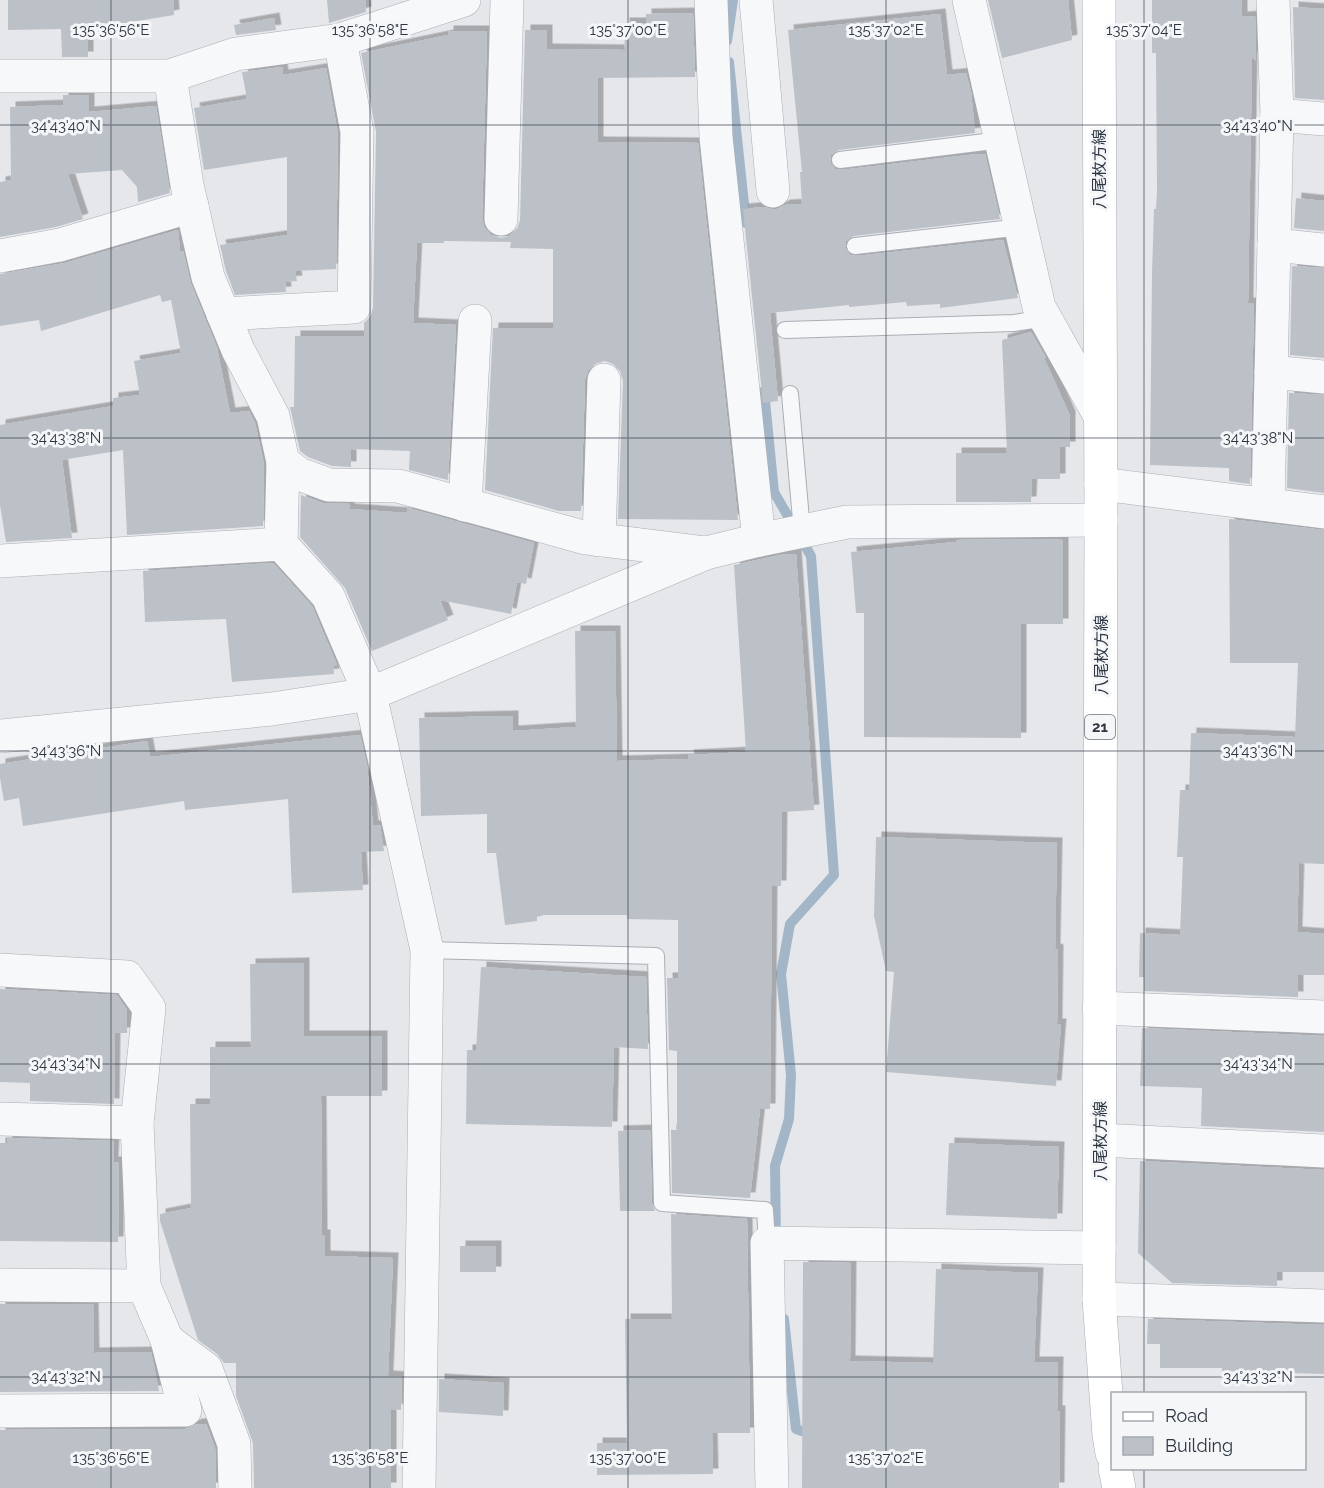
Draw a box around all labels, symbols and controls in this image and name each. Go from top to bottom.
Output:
text: 135°36'56"E [73,21,149,39]
text: 135°36'58"E [332,21,408,39]
text: 135°37'00"E [590,21,666,39]
text: 135°37'02"E [848,21,924,39]
text: 135°37'04"E [1106,21,1182,39]
text: 34°43'40"N [31,117,101,135]
text: 34°43'40"N [1223,117,1293,135]
street label: 八尾枚方線 [1090,129,1109,209]
text: 34°43'38"N [31,429,101,447]
text: 34°43'38"N [1223,429,1293,447]
street label: 八尾枚方線 [1092,615,1111,695]
road number: 21 [1085,715,1115,739]
text: 34°43'36"N [31,742,101,760]
text: 34°43'36"N [1223,742,1293,760]
text: 34°43'34"N [31,1055,101,1073]
text: 34°43'34"N [1223,1055,1293,1073]
street label: 八尾枚方線 [1091,1101,1110,1181]
text: 34°43'32"N [31,1368,101,1386]
text: 34°43'32"N [1223,1368,1293,1386]
legend [1111,1392,1306,1470]
text: Road [1165,1405,1208,1426]
text: Building [1165,1435,1233,1456]
text: 135°36'56"E [73,1449,149,1467]
text: 135°36'58"E [332,1449,408,1467]
text: 135°37'00"E [590,1449,666,1467]
text: 135°37'02"E [848,1449,924,1467]

